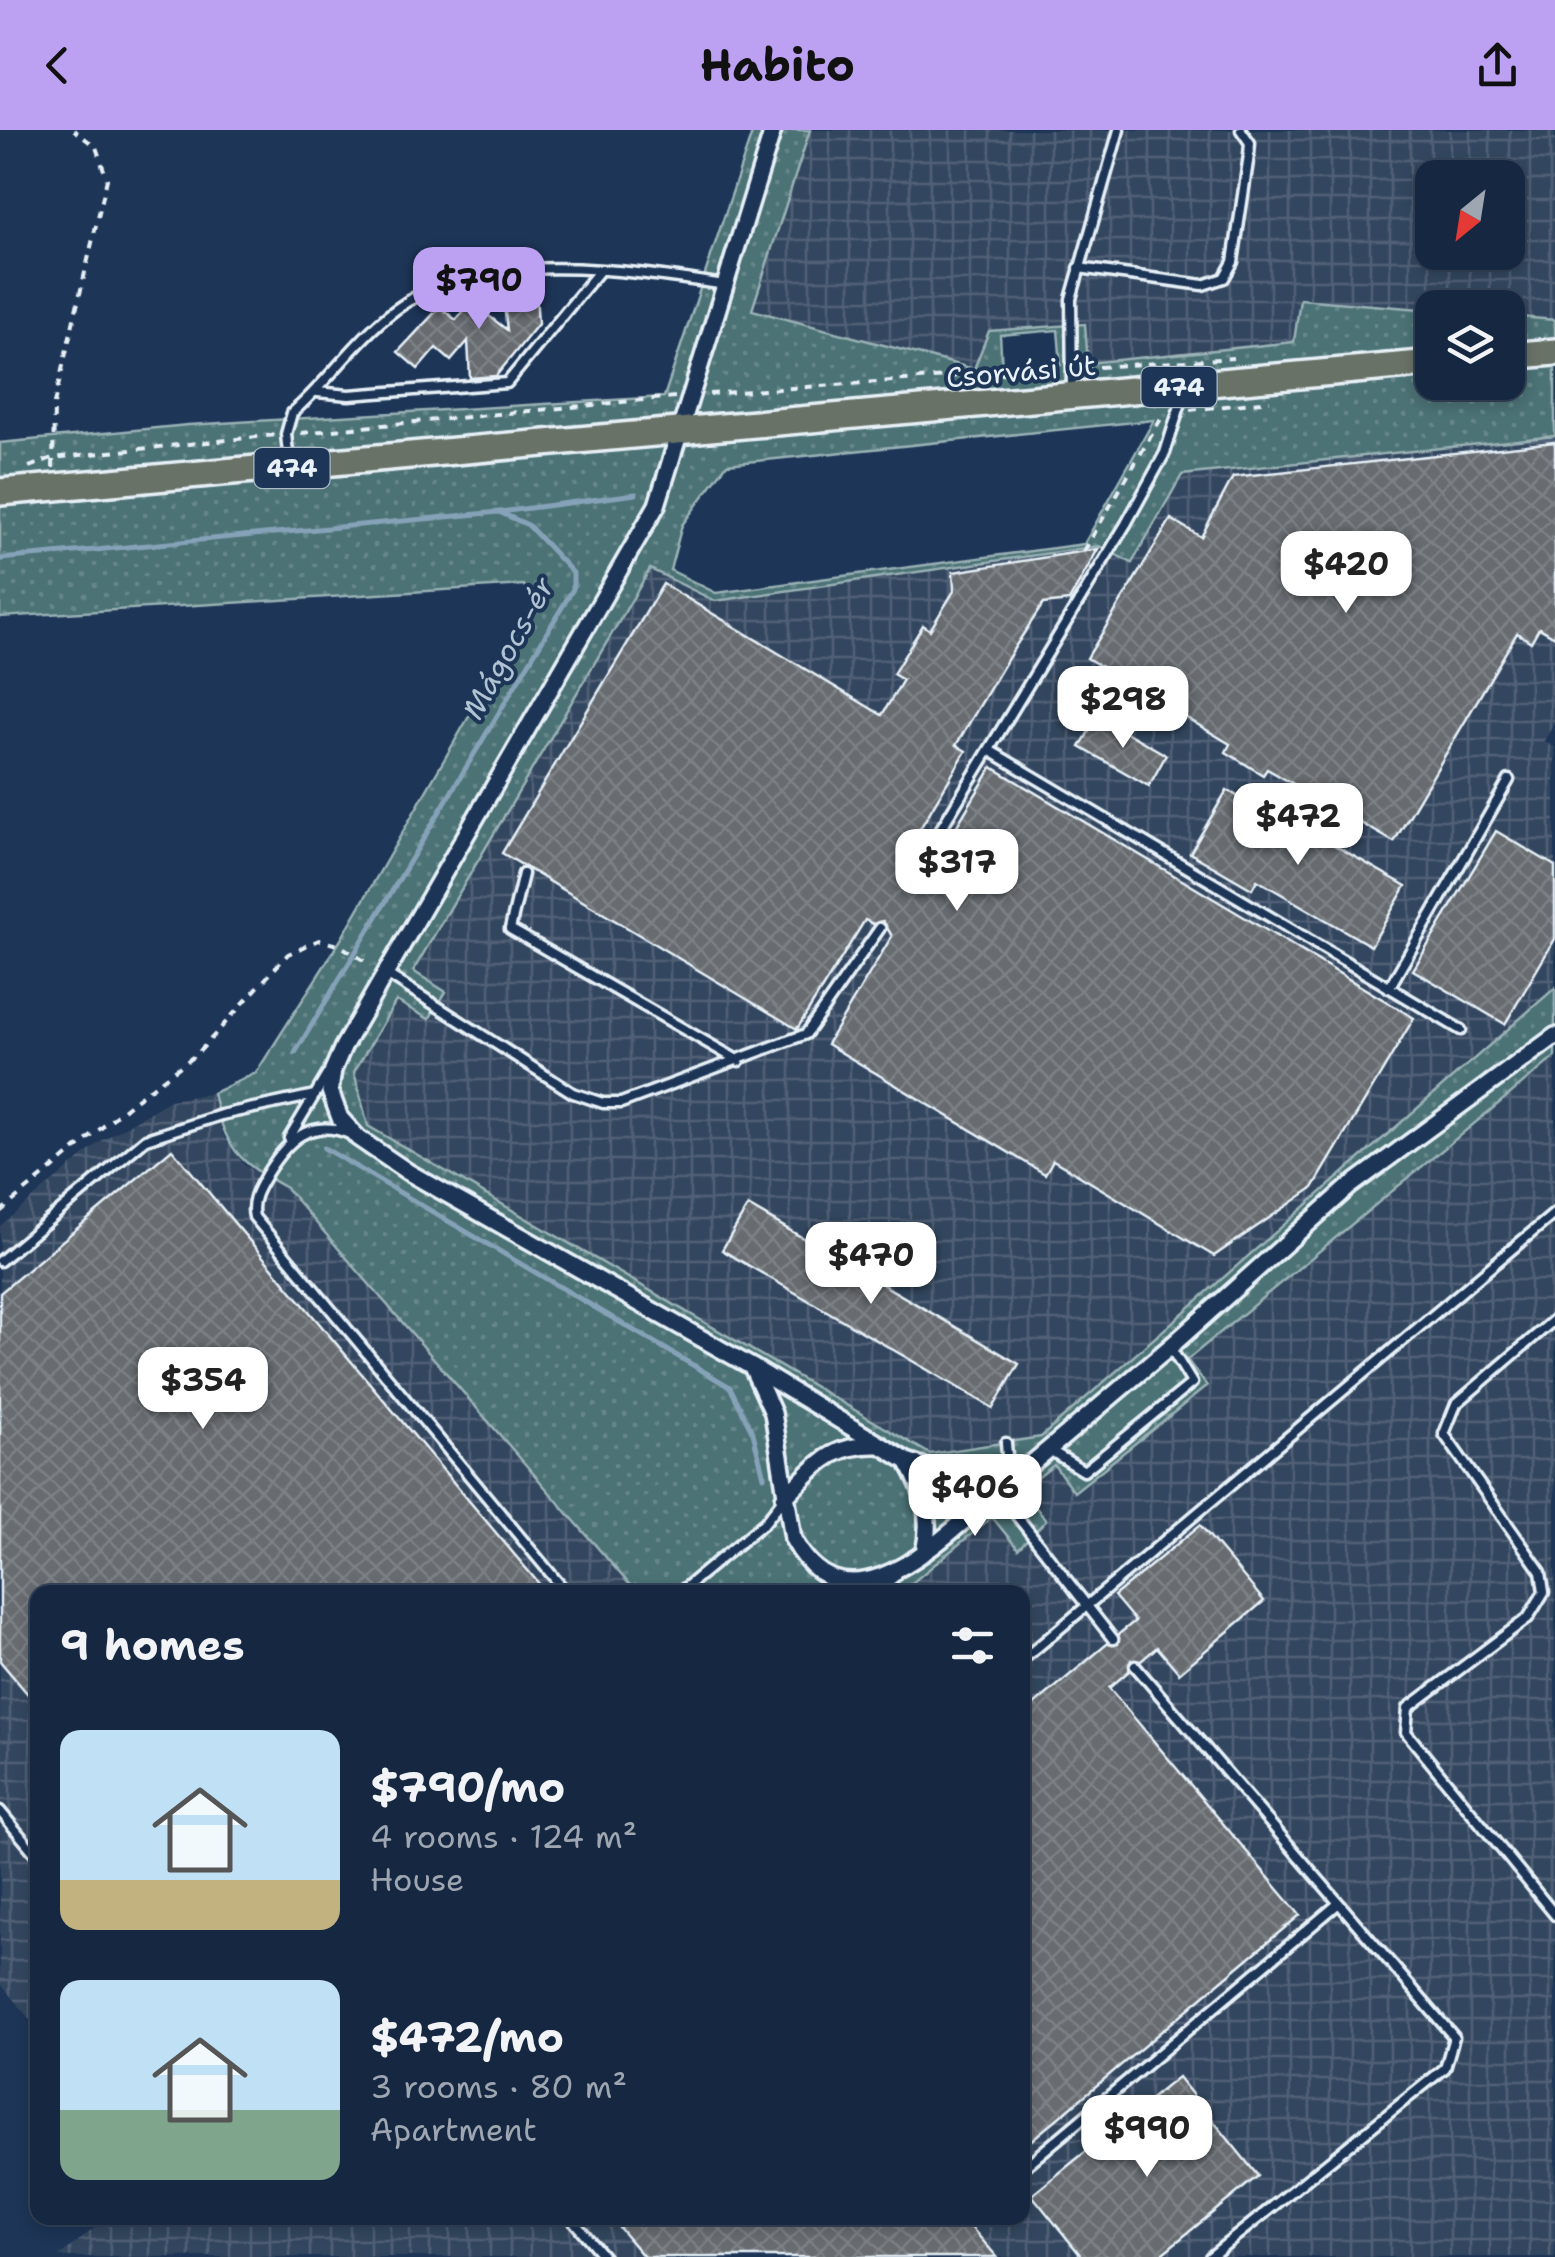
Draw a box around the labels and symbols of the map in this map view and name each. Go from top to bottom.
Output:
north arrow [1415,160,1525,270]
pin: $790 [420,247,538,332]
street label: Csorvási út [944,346,1098,396]
road number: 474 [1142,367,1216,407]
road number: 474 [254,448,330,488]
pin: $420 [1287,531,1405,616]
water label: Mágocs-ér [452,569,564,727]
pin: $298 [1064,666,1182,751]
pin: $472 [1239,783,1357,868]
pin: $317 [898,829,1016,914]
pin: $470 [812,1222,930,1307]
pin: $354 [144,1347,262,1432]
pin: $406 [916,1454,1034,1539]
pin: $990 [1088,2095,1206,2180]

